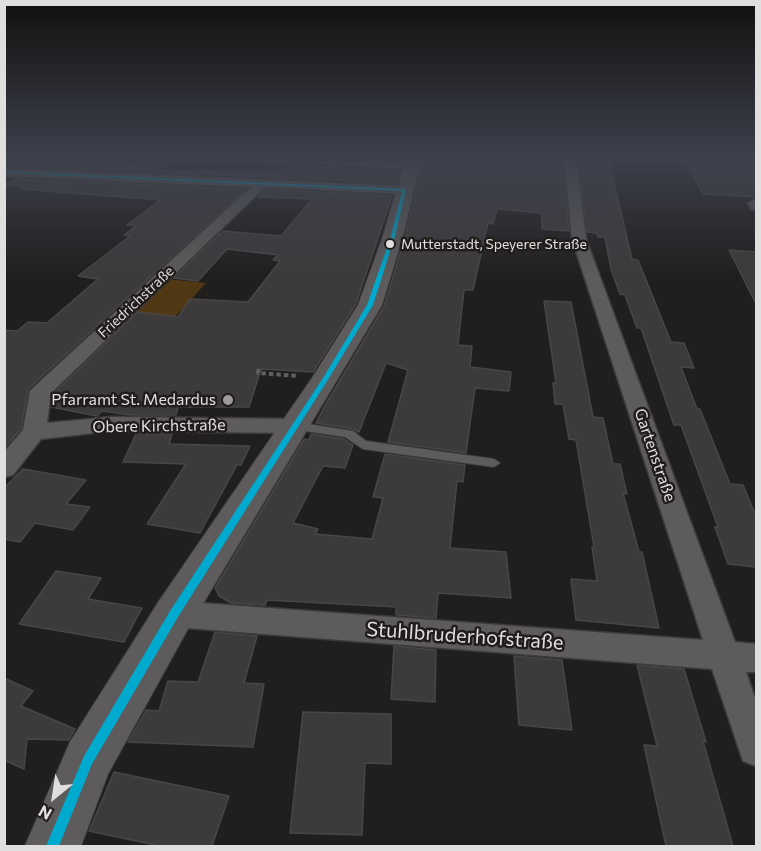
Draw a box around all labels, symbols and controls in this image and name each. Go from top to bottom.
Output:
place label: Mutterstadt, Speyerer Straße [401,236,587,252]
marker: Mutterstadt, Speyerer Straße [384,238,396,250]
street label: Friedrichstraße [95,263,177,341]
place label: Pfarramt St. Medardus [51,390,216,410]
marker: Pfarramt St. Medardus [221,393,235,407]
street label: Gartenstraße [630,406,680,504]
street label: Obere Kirchstraße [92,415,226,437]
street label: Stuhlbruderhofstraße [366,617,564,655]
north arrow [24,767,84,827]
text: N [35,802,55,824]

